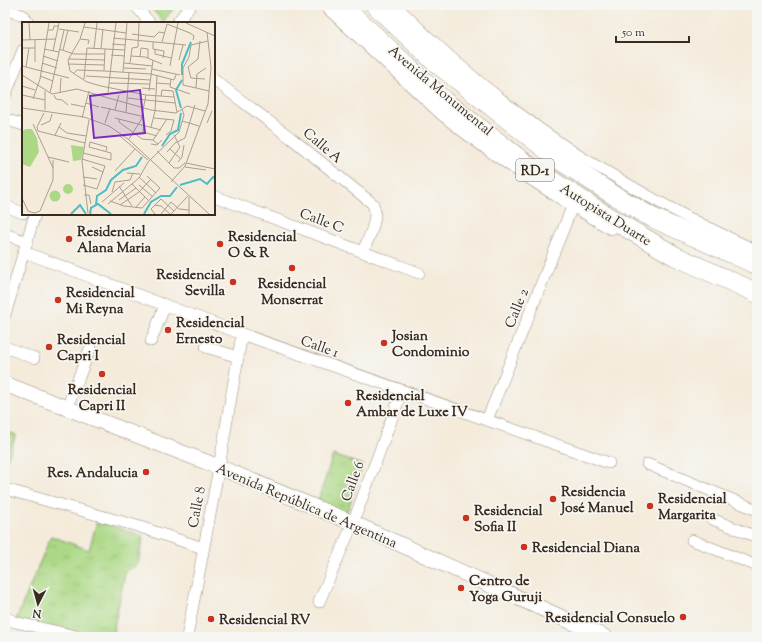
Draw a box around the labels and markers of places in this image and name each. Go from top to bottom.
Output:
place label: Residencial Alana Maria [77,223,152,259]
place label: Residencial O & R [228,228,297,264]
marker: Residencial Alana Maria [64,234,74,244]
marker: Residencial O & R [215,239,225,249]
marker: Residencial Monserrat [287,263,297,273]
place label: Residencial Sevilla [156,266,226,302]
place label: Residencial Monserrat [258,275,326,311]
marker: Residencial Sevilla [228,277,238,287]
place label: Residencial Mi Reyna [66,284,135,320]
marker: Residencial Mi Reyna [53,295,63,305]
place label: Residencial Ernesto [176,314,245,350]
marker: Residencial Ernesto [163,325,173,335]
place label: Josian Condominio [391,327,470,363]
place label: Residencial Capri I [57,331,126,367]
marker: Josian Condominio [379,338,389,348]
marker: Residencial Capri I [44,342,54,352]
marker: Residencial Capri II [97,369,107,379]
place label: Residencial Capri II [68,381,136,417]
place label: Residencial Ambar de Luxe IV [356,387,468,423]
marker: Residencial Ambar de Luxe IV [343,398,353,408]
place label: Res. Andalucia [47,464,139,484]
marker: Res. Andalucia [141,467,151,477]
place label: Residencia José Manuel [560,483,634,519]
place label: Residencial Margarita [658,490,727,526]
marker: Residencia José Manuel [548,494,558,504]
marker: Residencial Margarita [645,501,655,511]
place label: Residencial Sofia II [474,502,543,538]
marker: Residencial Sofia II [461,513,471,523]
place label: Residencial Diana [532,539,640,559]
marker: Residencial Diana [519,542,529,552]
place label: Centro de Yoga Guruji [469,572,542,608]
marker: Centro de Yoga Guruji [456,583,466,593]
place label: Residencial Consuelo [545,609,675,629]
place label: Residencial RV [219,611,311,631]
marker: Residencial Consuelo [678,612,688,622]
marker: Residencial RV [206,614,216,624]

